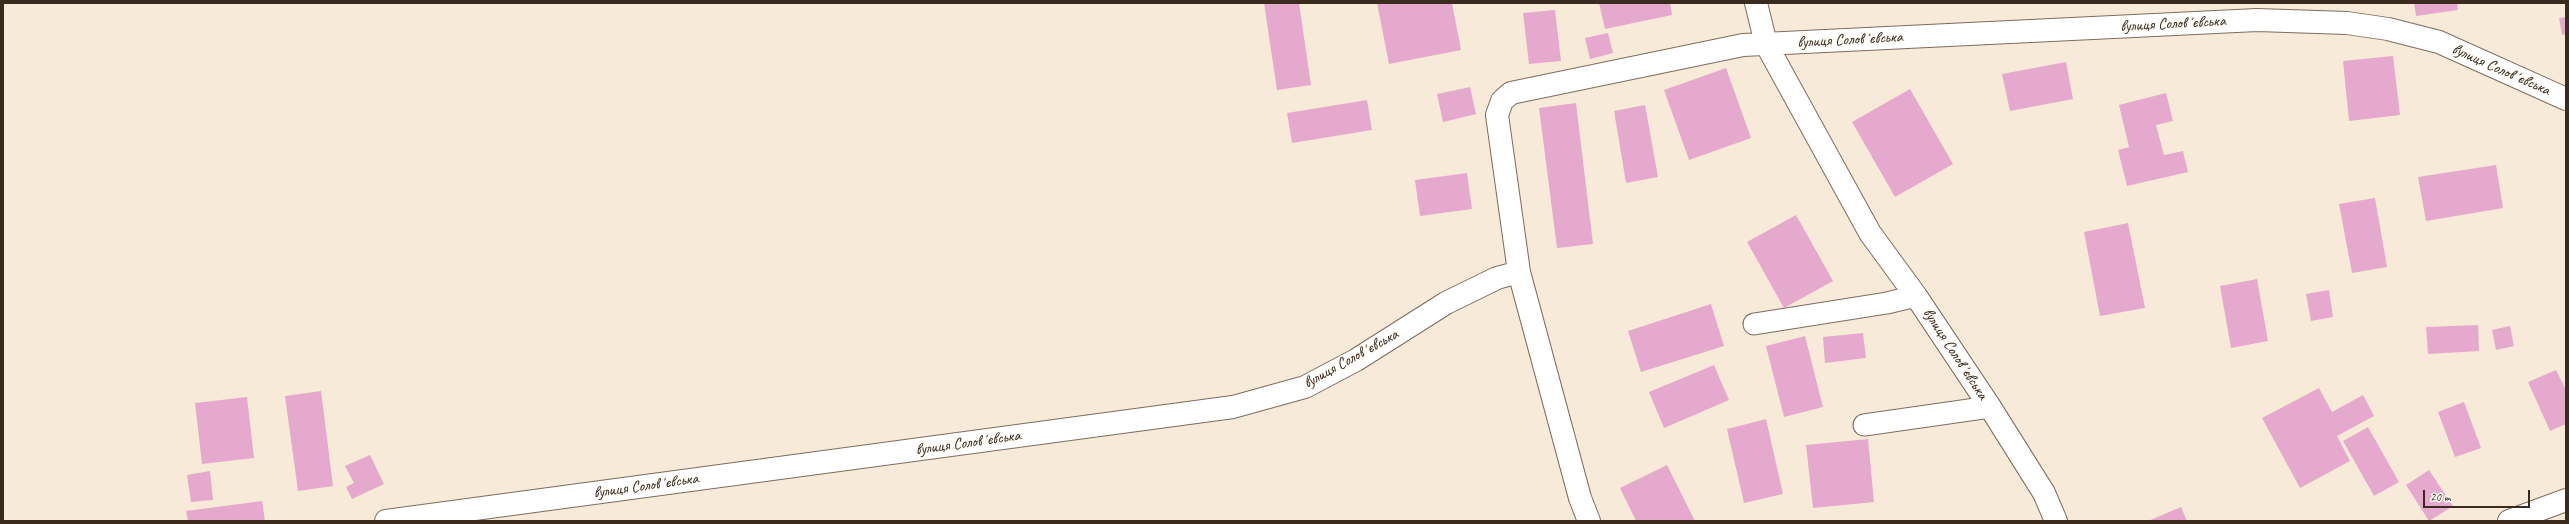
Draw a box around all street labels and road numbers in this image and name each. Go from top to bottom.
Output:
street label: вулиця Соловʼєвська [2120,12,2226,36]
street label: вулиця Соловʼєвська [1797,28,1903,52]
street label: вулиця Соловʼєвська [2449,40,2553,100]
street label: вулиця Соловʼєвська [1918,305,1992,403]
street label: вулиця Соловʼєвська [1300,325,1402,393]
street label: вулиця Соловʼєвська [914,426,1022,460]
street label: вулиця Соловʼєвська [592,469,700,503]

